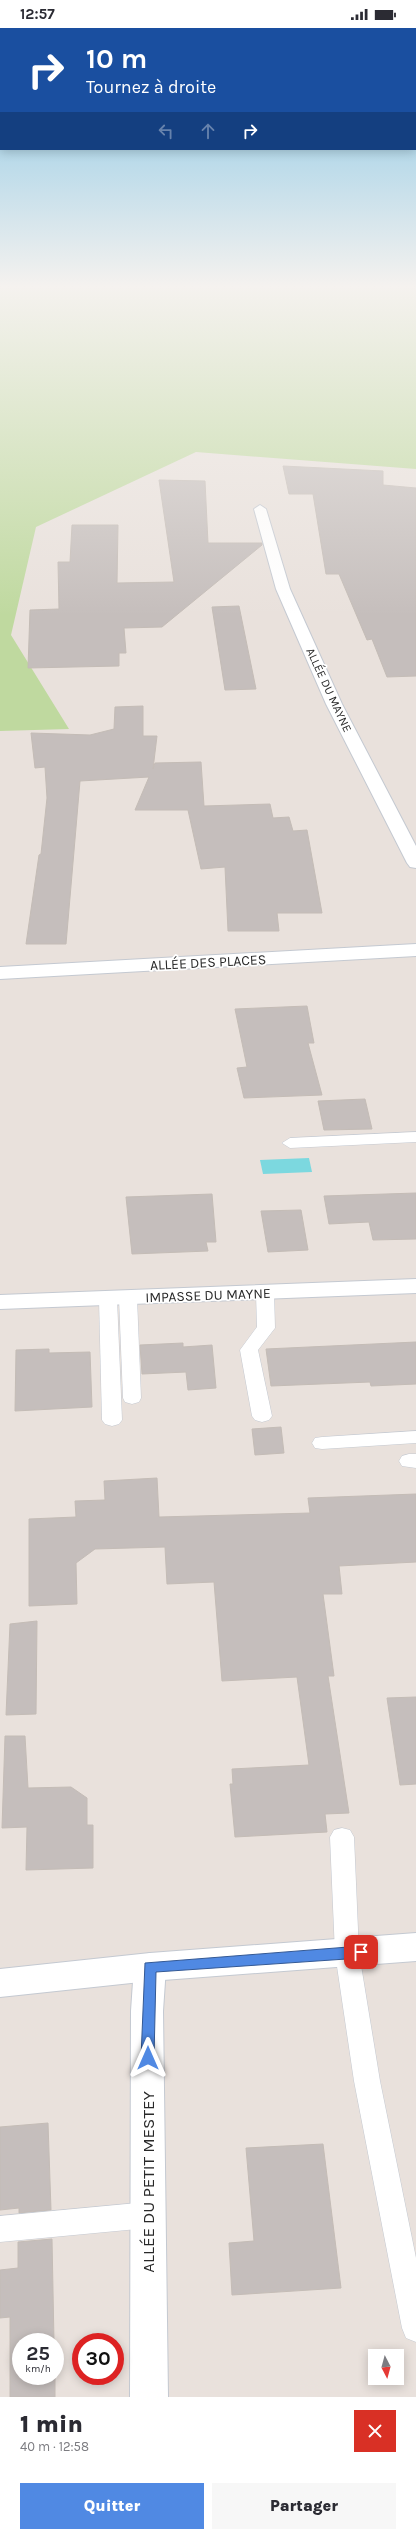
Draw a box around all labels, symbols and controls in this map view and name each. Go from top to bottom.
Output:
text: 12:57 [20,5,55,23]
text: 10 m [86,42,147,75]
icon: right [20,44,72,96]
text: Tournez à droite [86,76,216,98]
icon: left [155,120,177,142]
icon: ahead [197,120,219,142]
icon: right [239,120,261,142]
street label: ALLÉE DU MAYNE [303,645,356,734]
street label: ALLÉE DES PLACES [149,950,267,974]
street label: IMPASSE DU MAYNE [145,1285,271,1306]
pin [344,1935,378,1969]
icon: arrive [350,1941,372,1963]
position arrow [127,2037,169,2079]
street label: ALLÉE DU PETIT MESTEY [138,2091,158,2273]
speed limit sign: 30 [72,2333,124,2385]
text: 25 [26,2342,50,2365]
north arrow [368,2349,404,2385]
map controls [368,2349,404,2385]
text: km/h [25,2363,51,2375]
text: 1 min [20,2410,83,2438]
button: close [354,2410,396,2452]
text: 40 m · 12:58 [20,2439,89,2454]
button: Quitter [20,2483,204,2529]
button: Partager [212,2483,396,2529]

